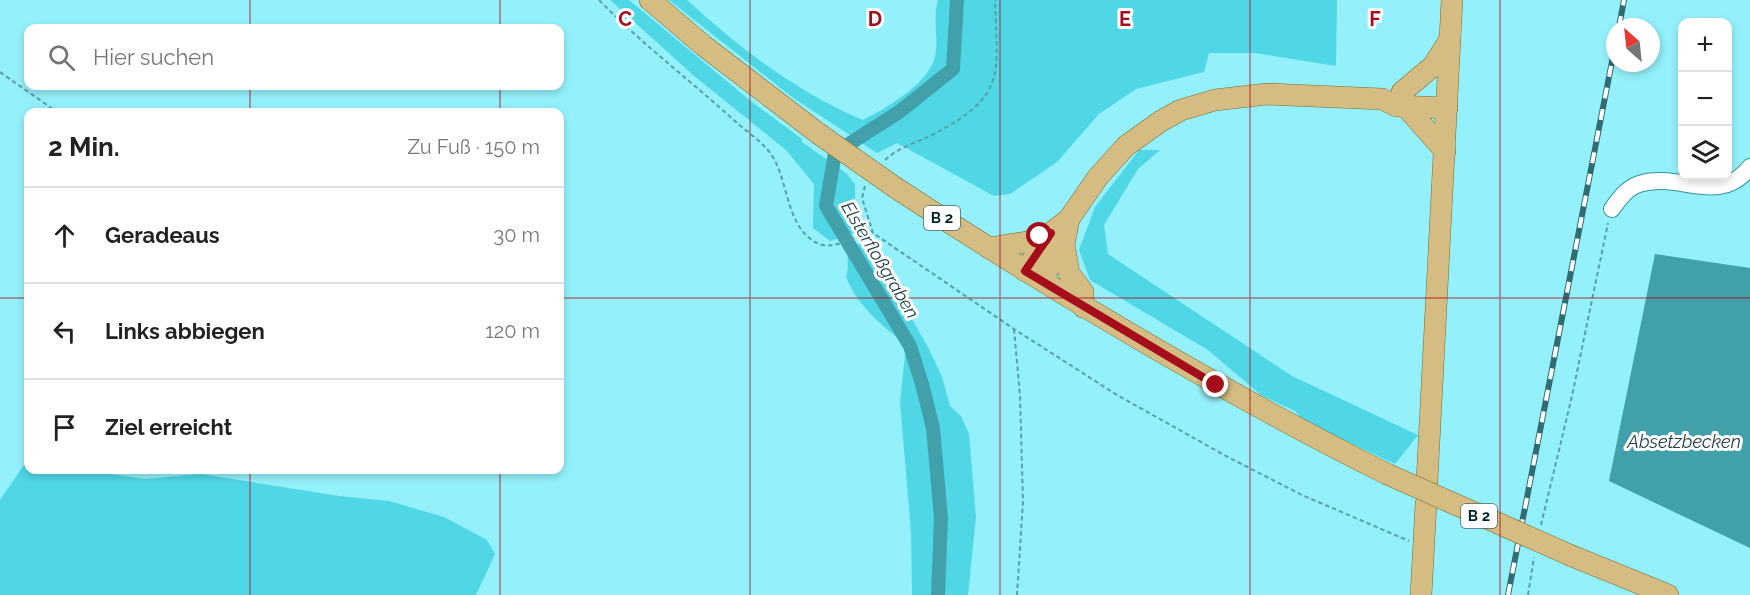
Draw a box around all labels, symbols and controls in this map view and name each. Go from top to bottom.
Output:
text: C [618,7,632,31]
text: D [868,7,882,31]
text: E [1119,7,1131,31]
text: F [1369,7,1381,31]
north arrow [1606,18,1660,72]
map controls [1678,18,1732,180]
button: + [1678,18,1732,72]
search box [24,24,564,90]
icon: search [45,41,78,74]
text: Hier suchen [93,44,214,70]
button: − [1678,72,1732,126]
button: layers [1678,126,1732,180]
text: 2 Min. [48,132,120,162]
text: Zu Fuß · 150 m [408,135,540,159]
water label: Elsterfloßgraben [837,198,924,322]
road number: B 2 [924,206,960,230]
icon: ahead [48,219,81,252]
text: Geradeaus [105,222,220,248]
route start [1026,222,1052,248]
text: 30 m [494,223,540,247]
icon: left [48,315,81,348]
text: Links abbiegen [105,318,265,344]
text: 120 m [485,319,540,343]
route end [1202,371,1228,397]
icon: arrive [48,411,81,444]
text: Ziel erreicht [105,414,232,440]
water label: Absetzbecken [1626,431,1741,452]
road number: B 2 [1461,504,1497,528]

